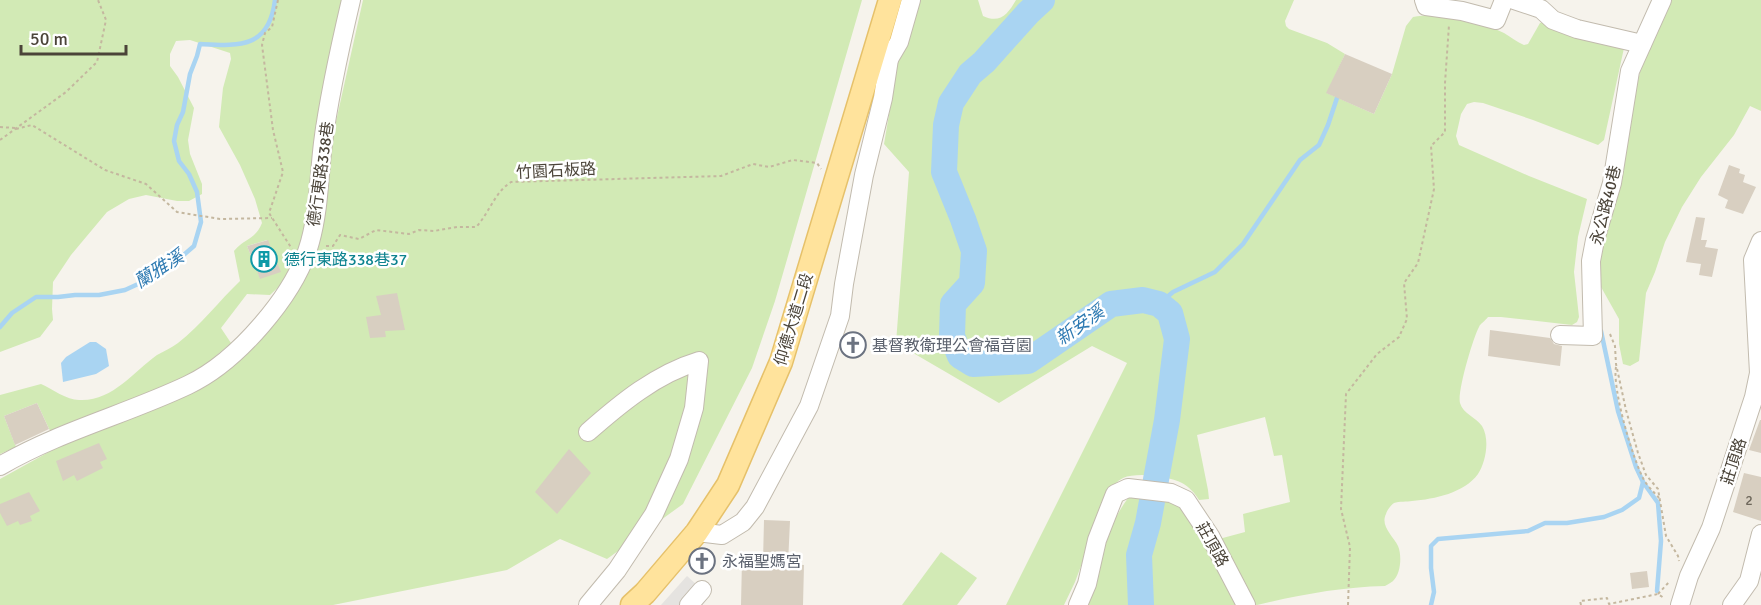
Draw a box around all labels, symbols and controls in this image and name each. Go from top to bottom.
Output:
scale bar [21,18,126,56]
text: 50 m [30,28,68,50]
street label: 德行東路338巷 [304,120,338,228]
street label: 竹園石板路 [516,159,597,183]
street label: 永公路40巷 [1586,163,1626,247]
water label: 蘭雅溪 [130,244,190,293]
building icon: 德行東路338巷37 [249,244,279,274]
place label: 德行東路338巷37 [284,250,407,270]
street label: 仰德大道二段 [770,270,818,368]
water label: 新安溪 [1052,299,1111,349]
church icon: 基督教衛理公會福音園 [838,330,868,360]
place label: 基督教衛理公會福音園 [872,336,1032,356]
street label: 莊頂路 [1717,435,1751,487]
house number: 2 [1745,492,1753,509]
street label: 莊頂路 [1192,519,1233,570]
church icon: 永福聖媽宮 [687,546,717,576]
place label: 永福聖媽宮 [722,552,802,572]

